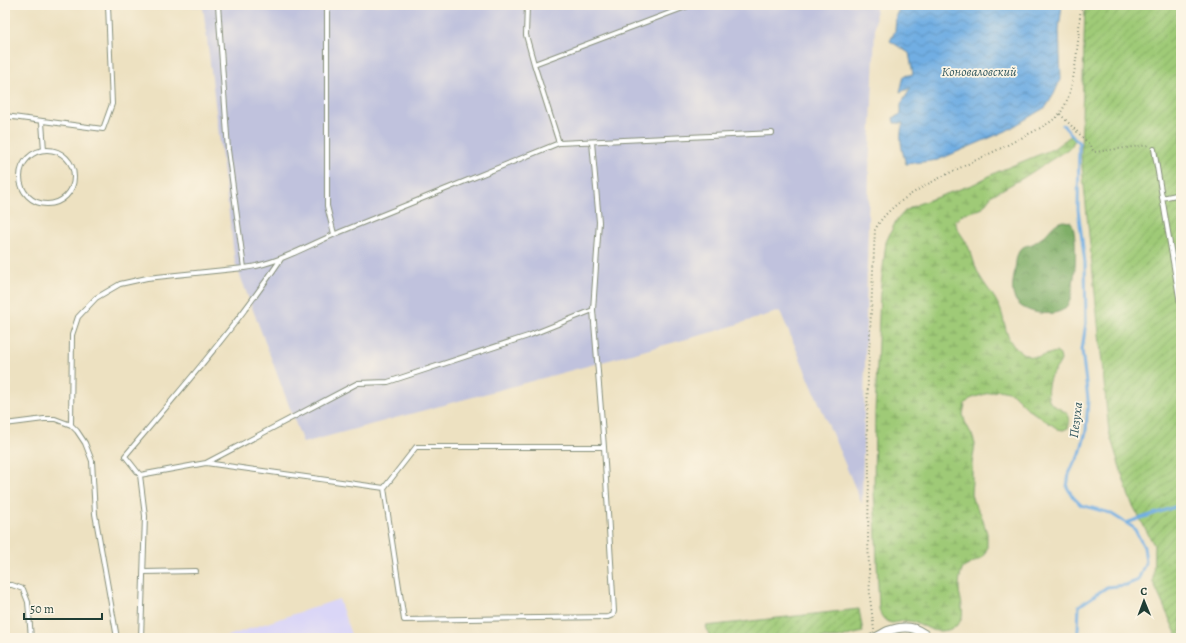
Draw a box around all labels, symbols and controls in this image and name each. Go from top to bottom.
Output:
water label: Коноваловский [942,63,1017,80]
water label: Пезуха [1065,401,1086,439]
north arrow [1124,581,1164,621]
text: С [1140,584,1148,599]
scale bar [24,595,102,621]
text: 50 m [30,601,54,617]

